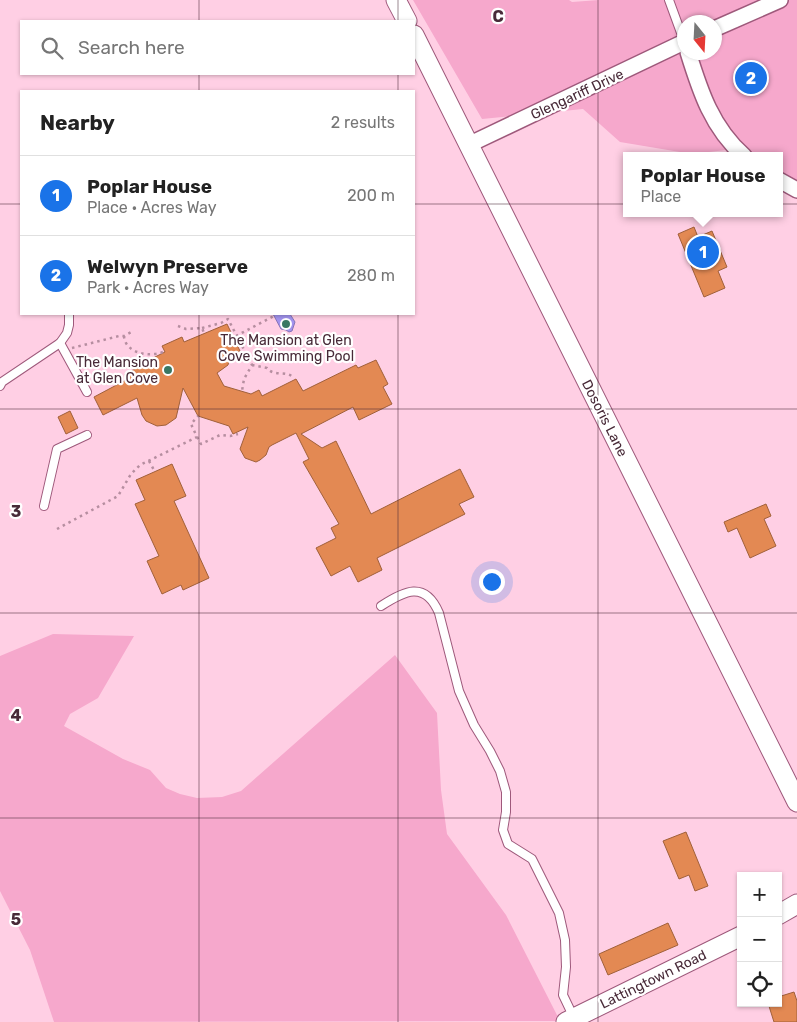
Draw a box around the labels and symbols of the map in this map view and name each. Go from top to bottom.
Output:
text: C [492,7,504,26]
north arrow [677,15,722,60]
pin: 2 [735,59,767,97]
street label: Glengariff Drive [528,65,627,123]
pin: 1 [687,233,719,271]
marker: The Mansion at Glen Cove Swimming Pool [280,318,292,330]
place label: The Mansion at Glen Cove Swimming Pool [218,332,354,365]
place label: The Mansion at Glen Cove [76,354,158,387]
marker: The Mansion at Glen Cove [162,364,174,376]
street label: Dosoris Lane [578,377,631,460]
text: 3 [11,502,21,521]
your location [479,569,505,595]
text: 4 [11,706,22,725]
text: 5 [11,910,21,929]
street label: Lattingtown Road [597,946,709,1013]

